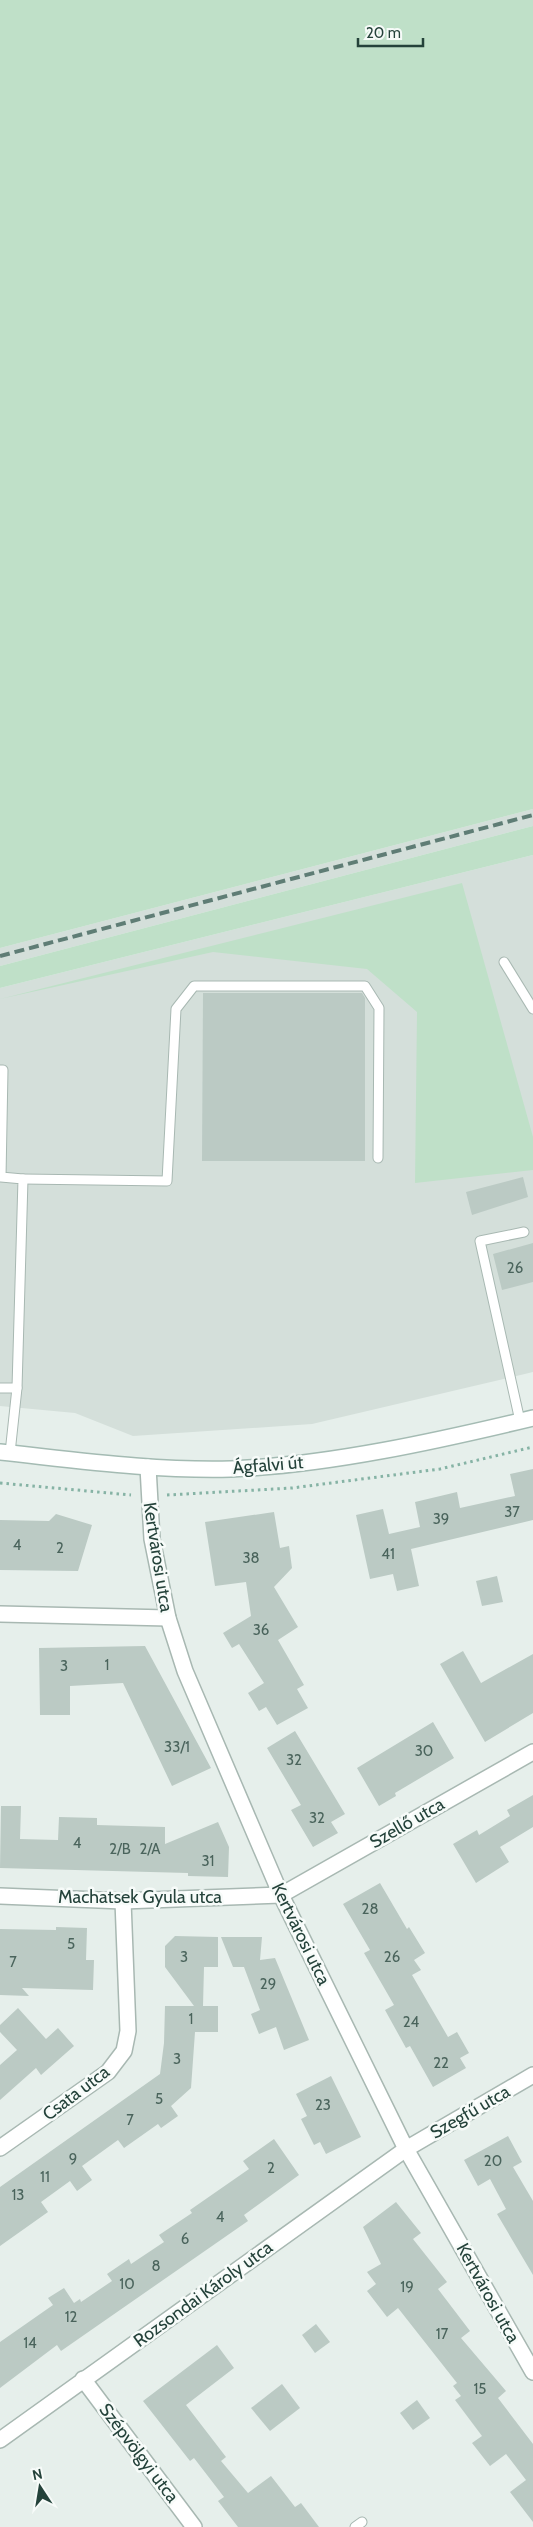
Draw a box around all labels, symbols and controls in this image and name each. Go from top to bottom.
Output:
scale bar [358,15,423,47]
text: 20 m [366,24,401,42]
house number: 26 [507,1259,523,1277]
street label: Ágfalvi út [232,1451,304,1479]
street label: Kertvárosi utca [138,1501,178,1614]
house number: 37 [504,1503,520,1521]
house number: 39 [433,1510,449,1528]
house number: 4 [13,1536,22,1554]
house number: 2 [56,1539,64,1557]
house number: 41 [381,1545,395,1563]
house number: 38 [242,1549,260,1567]
house number: 36 [253,1621,269,1639]
house number: 1 [105,1656,109,1674]
house number: 3 [60,1657,68,1675]
house number: 33/1 [164,1738,190,1756]
house number: 30 [415,1742,433,1760]
house number: 32 [286,1751,302,1769]
street label: Szellő utca [366,1793,449,1853]
house number: 32 [309,1809,325,1827]
house number: 4 [73,1834,82,1852]
house number: 2/B [109,1840,131,1858]
house number: 2/A [139,1840,161,1858]
house number: 31 [201,1852,215,1870]
street label: Kertvárosi utca [267,1879,335,1989]
street label: Machatsek Gyula utca [58,1886,222,1908]
house number: 28 [362,1900,378,1918]
house number: 5 [67,1935,75,1953]
house number: 3 [180,1948,188,1966]
house number: 26 [384,1948,400,1966]
house number: 7 [9,1953,17,1971]
house number: 29 [260,1975,276,1993]
house number: 1 [189,2010,193,2028]
house number: 24 [403,2013,420,2031]
house number: 3 [173,2050,181,2068]
house number: 22 [433,2054,449,2072]
street label: Csata utca [38,2061,114,2125]
street label: Szegfű utca [426,2080,514,2144]
house number: 5 [155,2090,163,2108]
house number: 23 [315,2096,331,2114]
house number: 7 [126,2111,134,2129]
house number: 9 [69,2150,77,2168]
house number: 20 [484,2152,502,2170]
house number: 2 [267,2159,275,2177]
house number: 11 [40,2168,50,2186]
house number: 13 [11,2186,25,2204]
house number: 4 [216,2208,225,2226]
house number: 6 [181,2230,189,2248]
street label: Rozsondai Károly utca [129,2236,277,2352]
street label: Kertvárosi utca [452,2239,525,2347]
house number: 8 [151,2257,161,2275]
house number: 10 [119,2275,135,2293]
house number: 19 [400,2278,414,2296]
house number: 12 [65,2308,78,2326]
house number: 17 [436,2325,449,2343]
house number: 14 [23,2334,37,2352]
house number: 15 [473,2380,487,2398]
street label: Szépvölgyi utca [95,2399,184,2507]
north arrow [15,2462,65,2512]
text: N [31,2464,44,2484]

